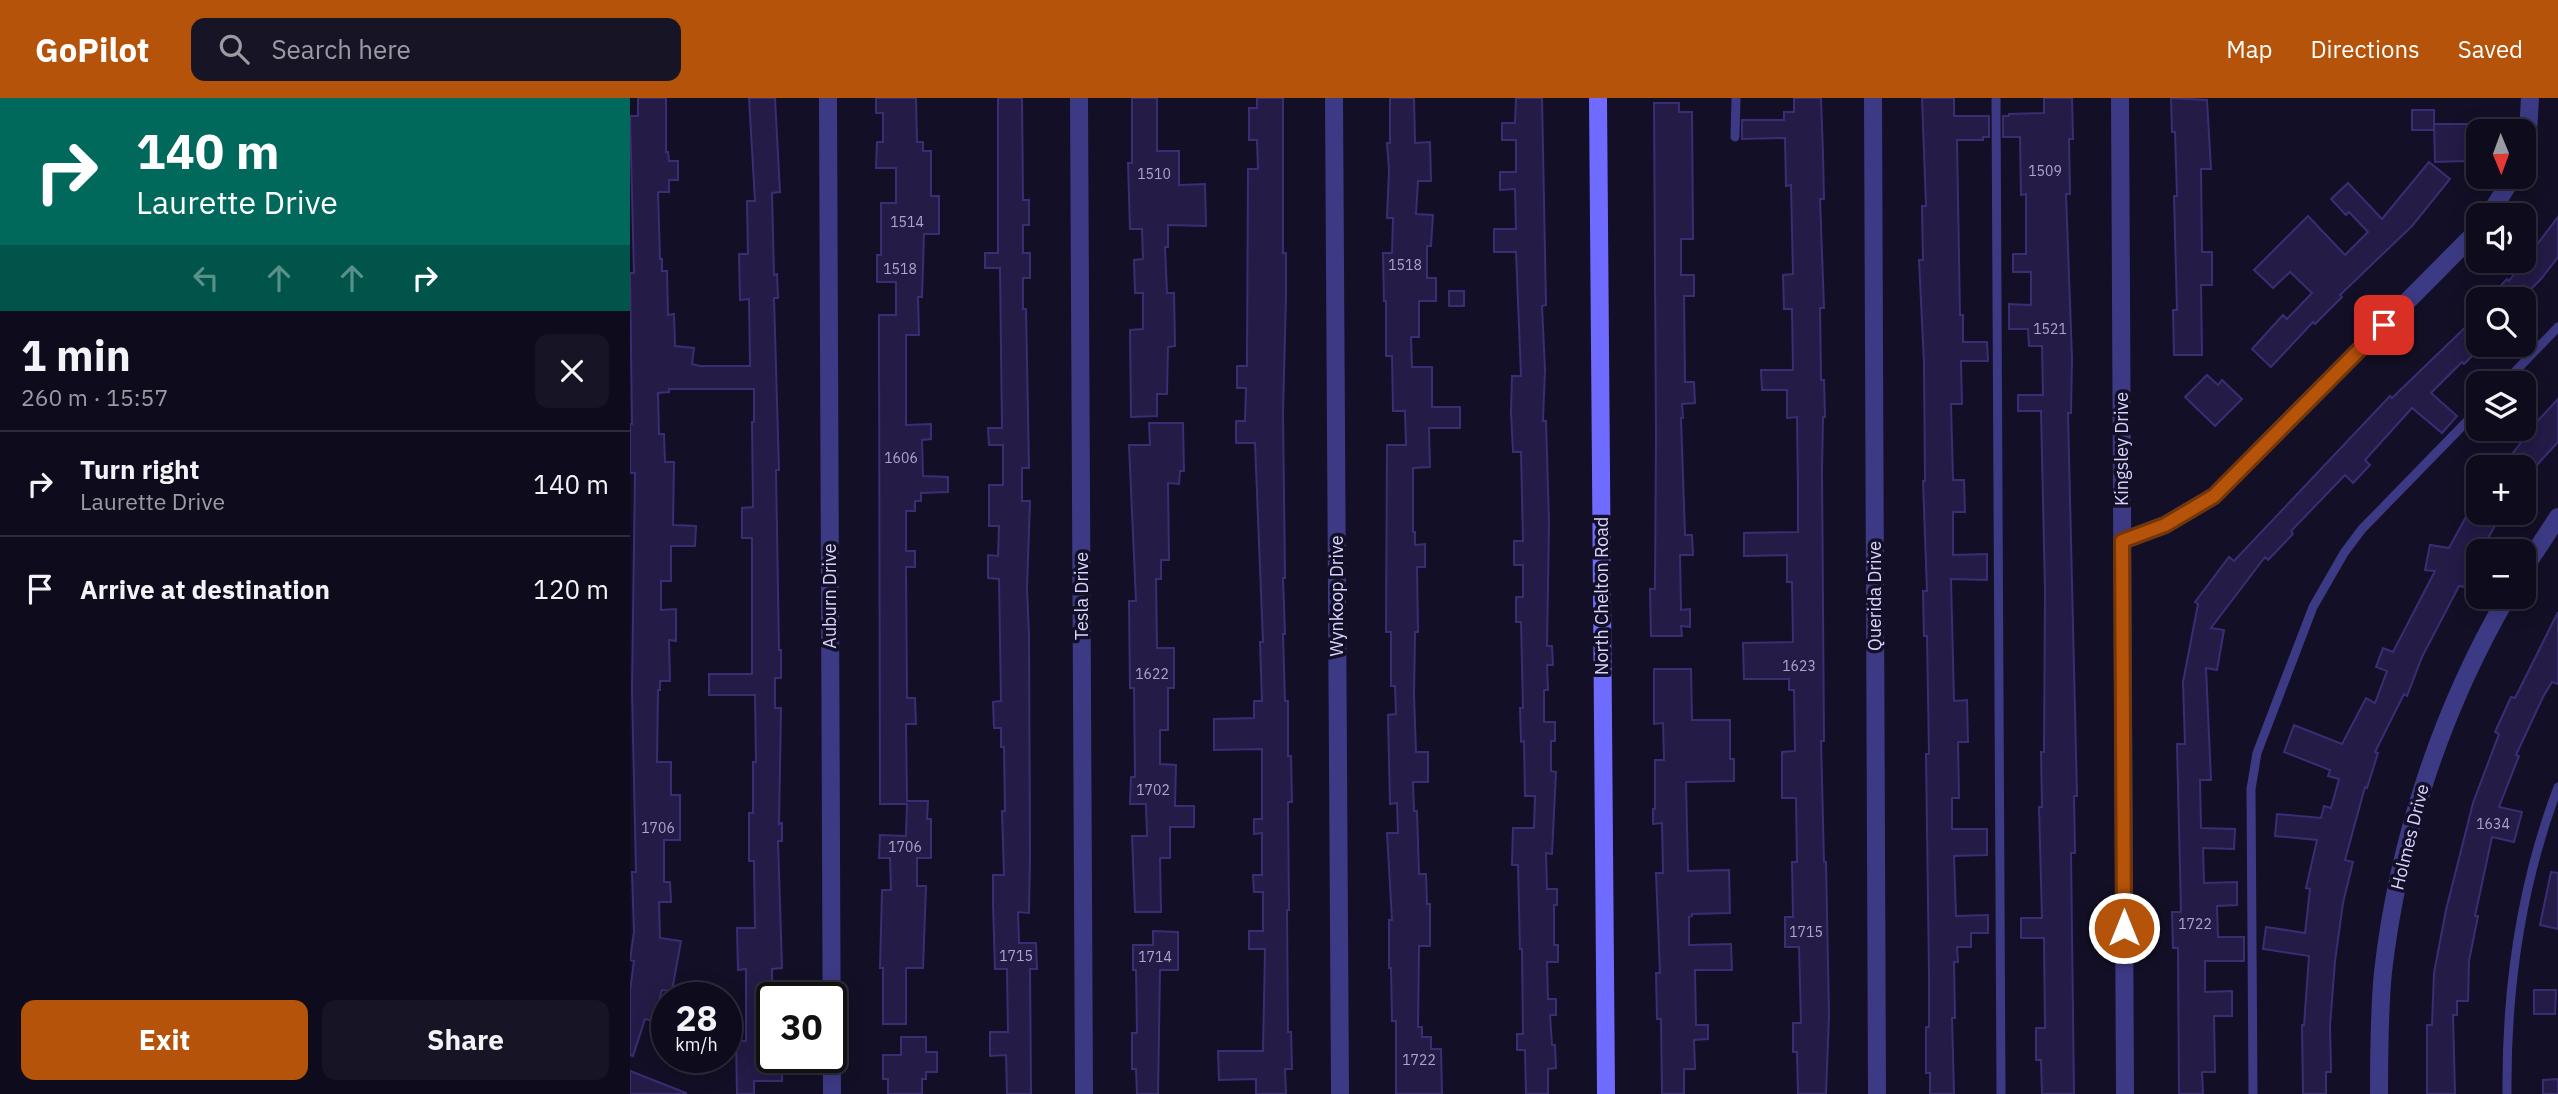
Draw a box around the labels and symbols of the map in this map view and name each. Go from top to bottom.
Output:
north arrow [2466,119,2536,189]
house number: 1509 [2028,162,2062,180]
house number: 1510 [1137,165,1171,183]
house number: 1514 [890,213,924,231]
house number: 1518 [1388,256,1422,274]
house number: 1518 [883,260,917,278]
pin [2354,295,2414,355]
house number: 1521 [2033,320,2067,338]
street label: Kingsley Drive [2110,392,2133,506]
house number: 1606 [884,449,918,467]
street label: North Chelton Road [1590,517,1613,675]
street label: Wynkoop Drive [1325,535,1348,657]
street label: Querida Drive [1863,541,1886,651]
street label: Auburn Drive [818,543,841,649]
street label: Tesla Drive [1070,552,1093,640]
house number: 1623 [1782,657,1816,675]
house number: 1622 [1135,665,1169,683]
house number: 1702 [1136,781,1170,799]
street label: Holmes Drive [2385,782,2434,892]
house number: 1634 [2476,815,2510,833]
house number: 1706 [641,819,675,837]
house number: 1706 [888,838,922,856]
position arrow [2087,891,2161,965]
house number: 1722 [2178,915,2212,933]
house number: 1715 [1789,923,1823,941]
house number: 1715 [999,947,1033,965]
house number: 1714 [1138,948,1172,966]
speed limit sign: 30 [756,982,847,1073]
house number: 1722 [1402,1051,1436,1069]

